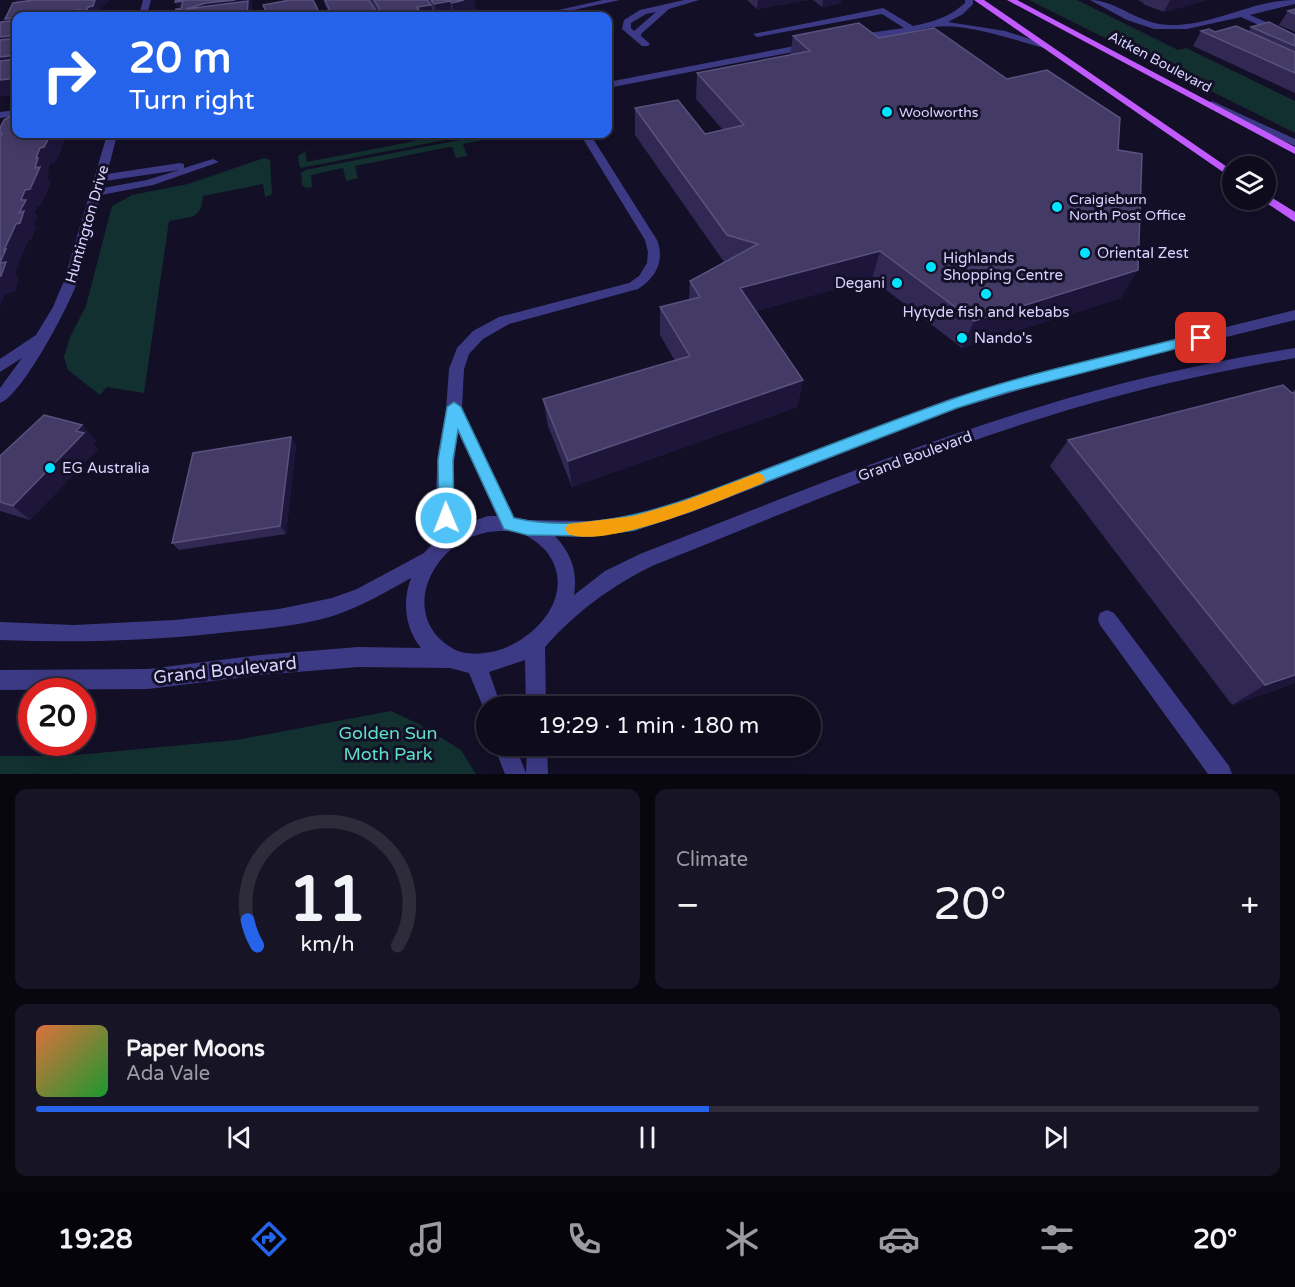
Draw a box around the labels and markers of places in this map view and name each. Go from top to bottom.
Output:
place label: Woolworths [899,104,979,121]
marker: Woolworths [880,105,894,119]
place label: Craigieburn North Post Office [1069,191,1186,224]
marker: Craigieburn North Post Office [1050,200,1064,214]
place label: Oriental Zest [1097,244,1189,262]
marker: Oriental Zest [1078,246,1092,260]
place label: Highlands Shopping Centre [943,249,1063,284]
marker: Highlands Shopping Centre [924,260,938,274]
place label: Degani [835,274,885,292]
marker: Degani [890,276,904,290]
marker: Hytyde fish and kebabs [979,287,993,301]
place label: Hytyde fish and kebabs [903,303,1069,321]
pin [1175,312,1226,363]
place label: Nando's [974,329,1033,347]
marker: Nando's [955,331,969,345]
place label: EG Australia [62,459,150,477]
marker: EG Australia [43,461,57,475]

